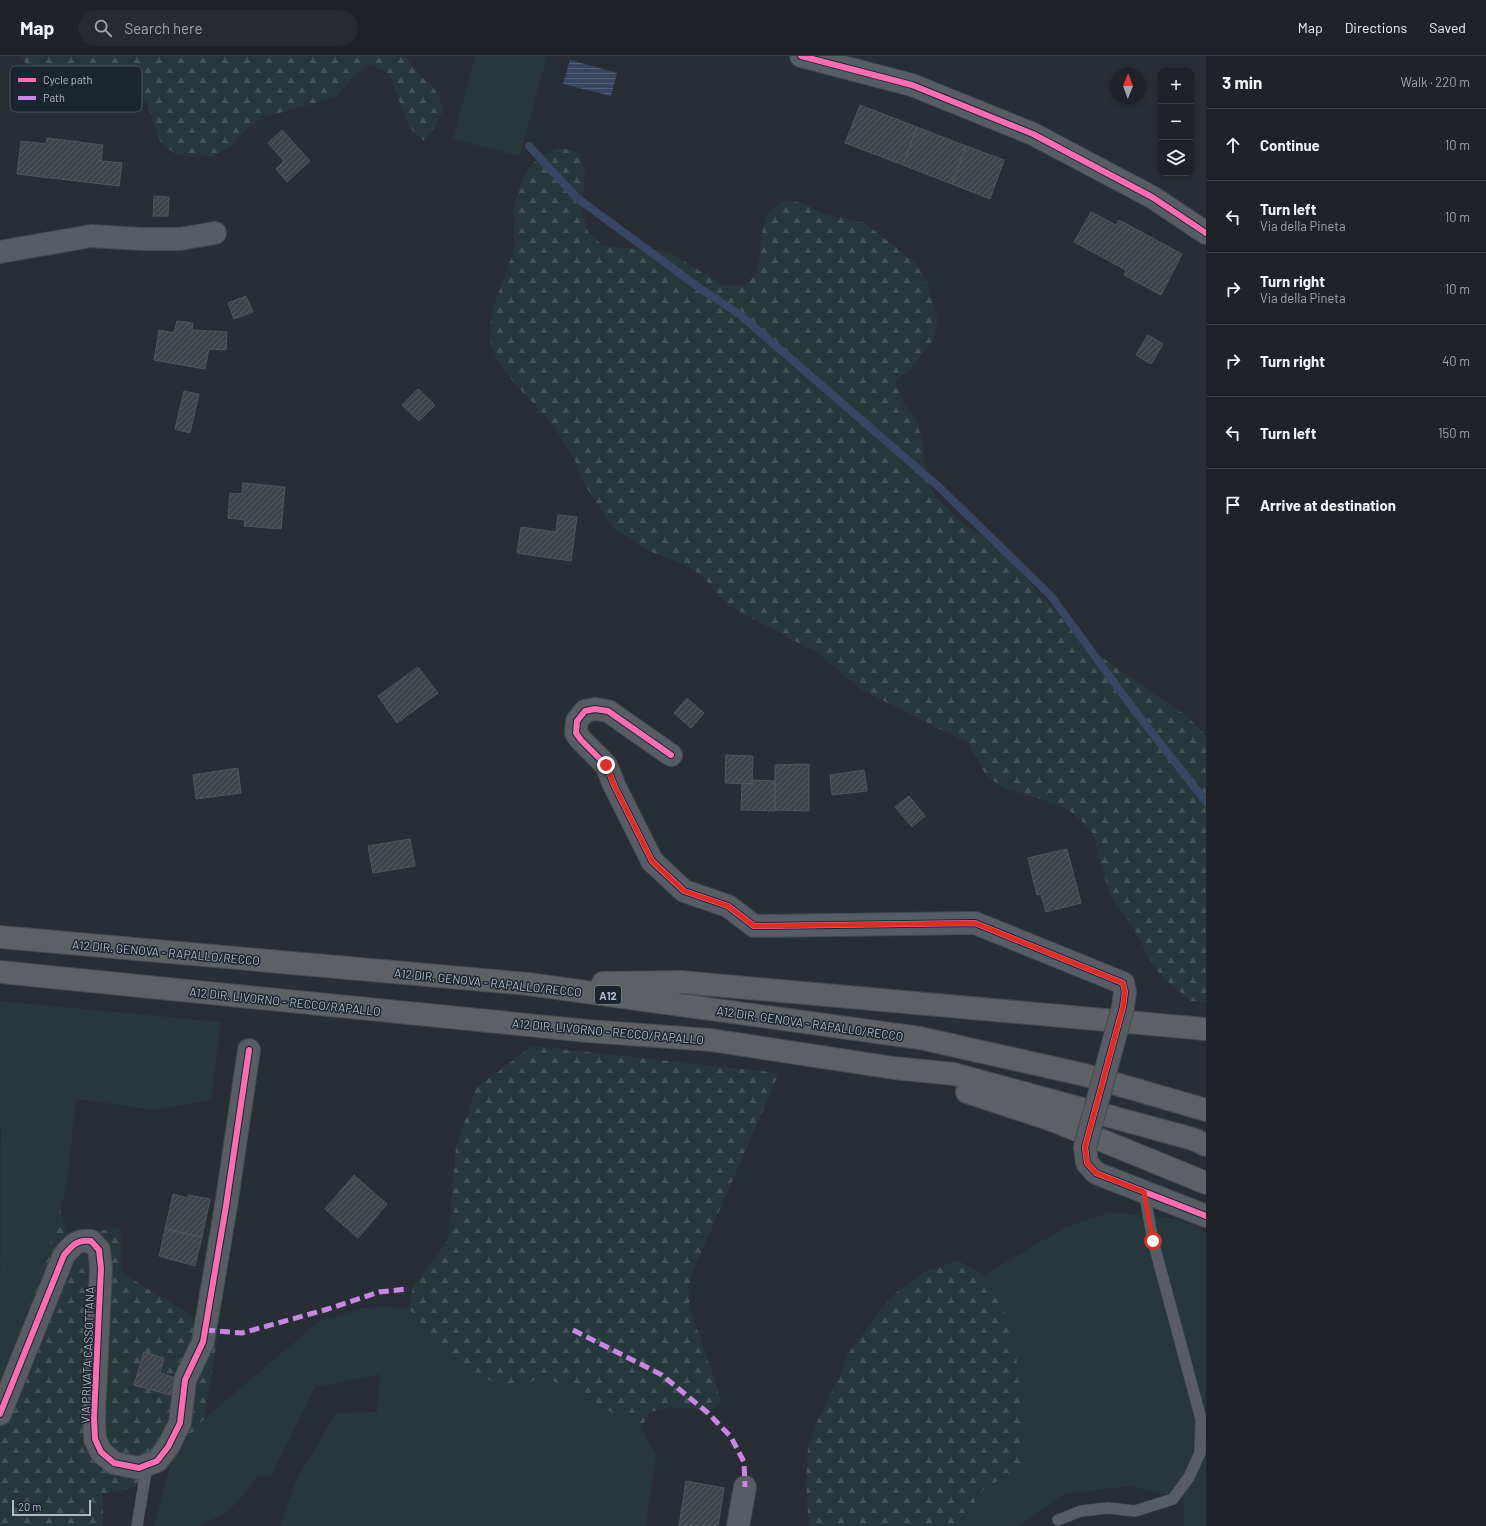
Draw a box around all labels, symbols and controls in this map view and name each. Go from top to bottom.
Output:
search box [78,10,358,46]
text: Map [20,16,54,39]
icon: search [92,17,114,39]
text: Search here [124,19,202,37]
text: Map [1298,19,1323,36]
text: Directions [1345,19,1407,36]
text: Saved [1429,19,1466,36]
legend [10,66,142,112]
north arrow [1110,68,1146,104]
map controls [1158,68,1194,176]
button: + [1158,68,1194,104]
text: 3 min [1222,72,1262,92]
text: Cycle path [43,73,93,86]
text: Walk · 220 m [1400,74,1470,90]
text: Path [43,91,65,104]
button: − [1158,104,1194,140]
icon: ahead [1222,134,1244,156]
text: Continue [1260,136,1320,154]
text: 10 m [1445,137,1470,153]
button: layers [1158,140,1194,176]
text: Turn left [1260,200,1316,218]
icon: left [1222,206,1244,228]
text: 10 m [1445,209,1470,225]
text: Via della Pineta [1260,218,1346,234]
text: Turn right [1260,272,1325,290]
icon: right [1222,278,1244,300]
text: 10 m [1445,281,1470,297]
text: Via della Pineta [1260,290,1346,306]
icon: right [1222,350,1244,372]
text: Turn right [1260,352,1325,370]
text: 40 m [1442,353,1470,369]
icon: left [1222,422,1244,444]
text: Turn left [1260,424,1316,442]
text: 150 m [1438,425,1470,441]
icon: arrive [1222,494,1244,516]
text: Arrive at destination [1260,496,1396,514]
route end [597,756,615,774]
street label: A12 DIR. GENOVA - RAPALLO/RECCO [72,937,260,967]
street label: A12 DIR. GENOVA - RAPALLO/RECCO [394,965,582,999]
street label: A12 DIR. LIVORNO - RECCO/RAPALLO [189,984,381,1018]
road number: A12 [595,986,621,1004]
street label: A12 DIR. GENOVA - RAPALLO/RECCO [716,1003,904,1043]
street label: A12 DIR. LIVORNO - RECCO/RAPALLO [512,1016,704,1046]
route start [1144,1232,1162,1250]
street label: VIA PRIVATA CASSOTTANA [78,1286,96,1424]
scale bar [12,1498,91,1517]
text: 20 m [18,1500,41,1513]

